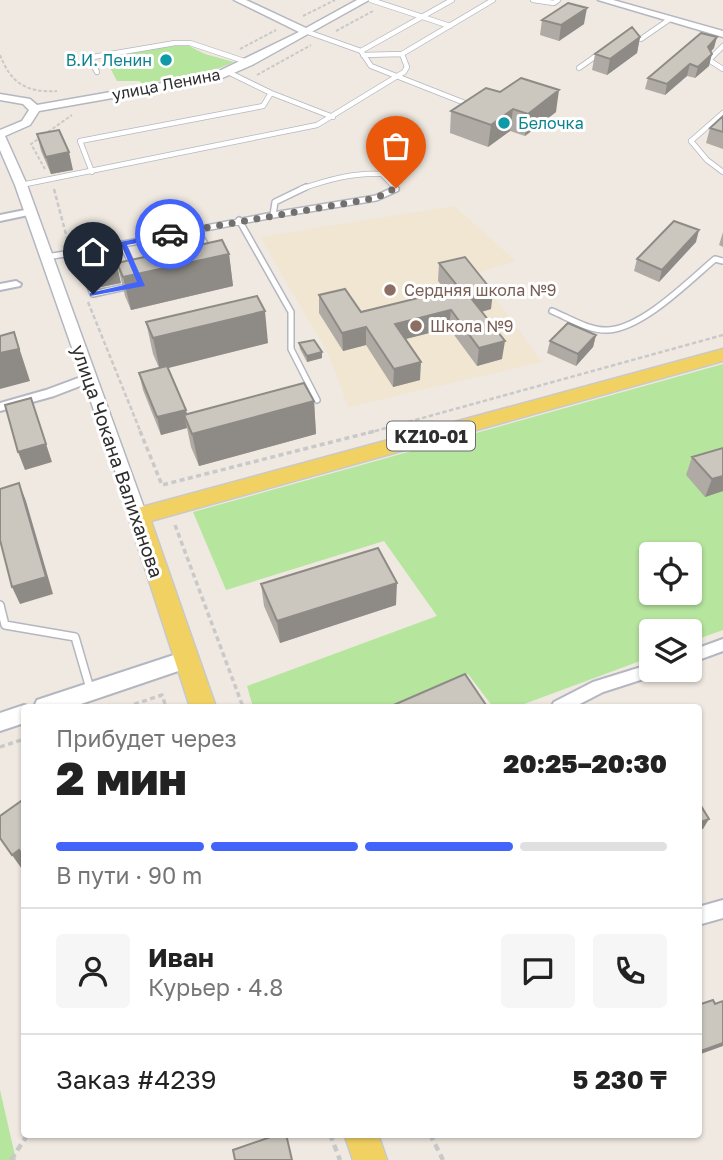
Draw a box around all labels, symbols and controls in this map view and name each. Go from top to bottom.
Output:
place label: В.И. Ленин [66,50,152,70]
marker: В.И. Ленин [158,52,174,68]
street label: улица Ленина [110,64,222,104]
place label: Белочка [518,113,584,133]
marker: Белочка [496,115,512,131]
pin [366,116,426,188]
icon: bag [377,127,415,165]
courier [135,199,205,269]
icon: car [151,215,189,253]
pin [63,222,123,294]
icon: home [74,233,112,271]
place label: Сердняя школа №9 [404,280,556,300]
marker: Сердняя школа №9 [382,282,398,298]
place label: Школа №9 [430,316,513,336]
marker: Школа №9 [408,318,424,334]
street label: улица Чокана Валиханова [67,342,169,580]
road number: KZ10-01 [387,422,475,450]
map controls [639,542,702,682]
button: locate [639,542,702,605]
button: layers [639,619,702,682]
text: Прибудет через [56,724,237,752]
text: 20:25–20:30 [503,748,667,779]
text: 2 мин [56,750,187,805]
text: В пути · 90 m [56,861,202,889]
button: person [56,934,130,1008]
button: chat [501,934,575,1008]
button: phone [593,934,667,1008]
text: Иван [148,942,214,973]
text: Курьер · 4.8 [148,973,283,1001]
text: Заказ #4239 [56,1064,216,1095]
text: 5 230 ₸ [573,1064,667,1095]

